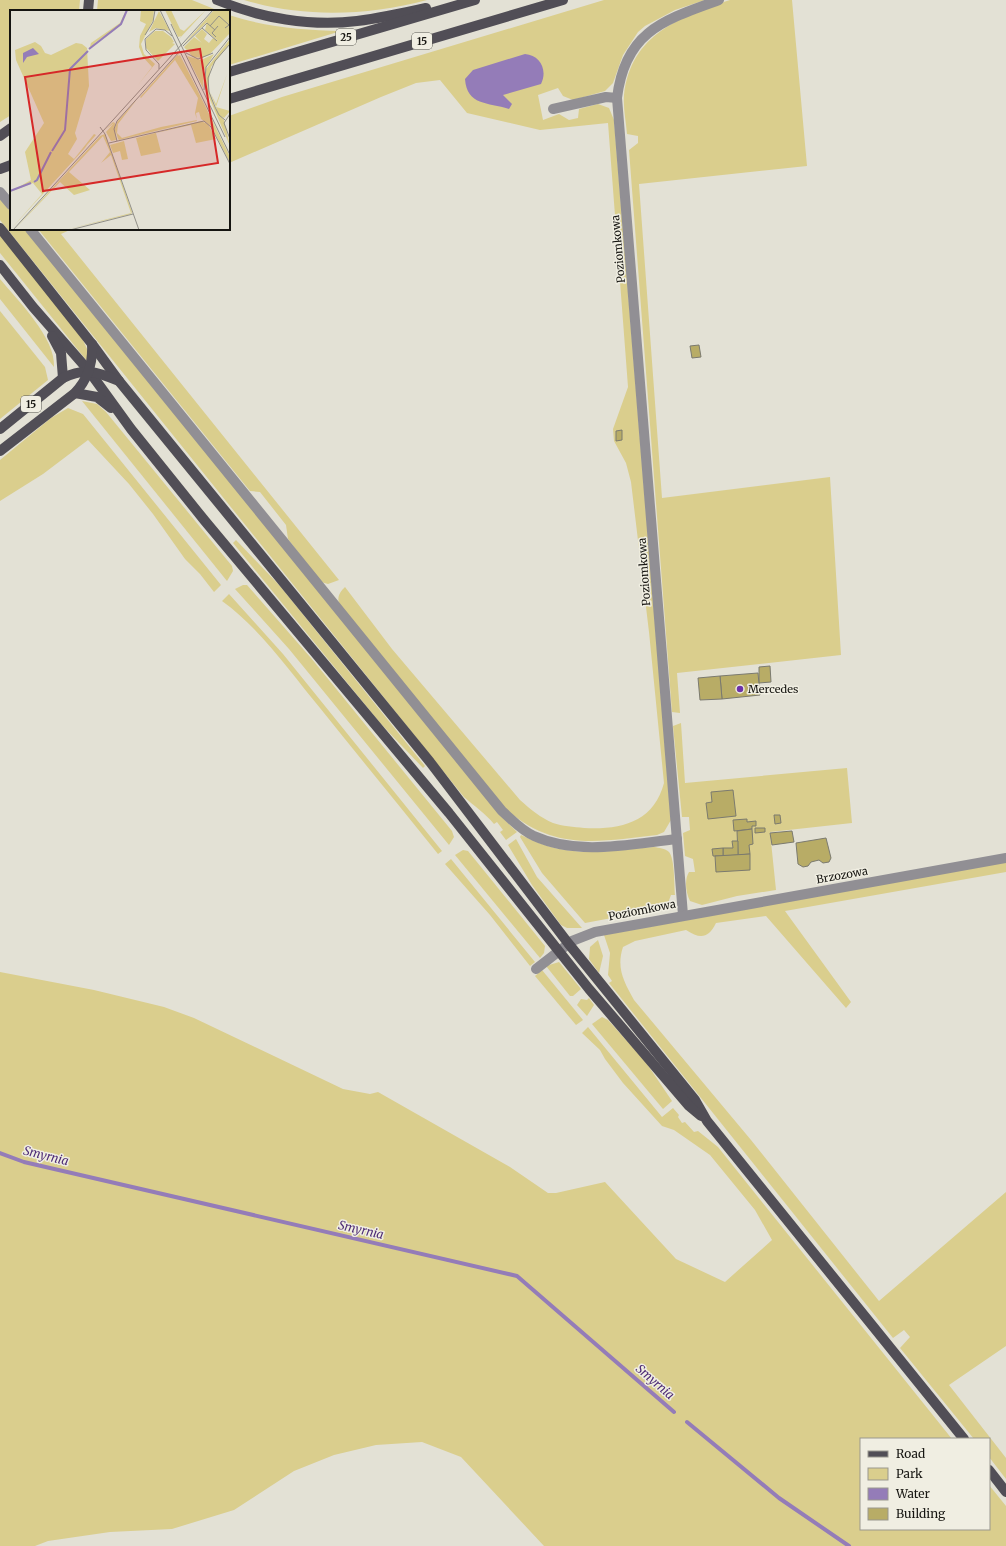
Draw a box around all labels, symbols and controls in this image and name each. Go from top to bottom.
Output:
inset map [10,10,230,230]
road number: 25 [336,29,356,45]
road number: 15 [412,33,432,49]
street label: Poziomkowa [608,214,628,284]
road number: 15 [21,396,41,412]
street label: Poziomkowa [635,537,653,607]
place label: Mercedes [748,682,799,696]
marker: Mercedes [735,684,745,694]
street label: Brzozowa [815,864,869,886]
street label: Poziomkowa [607,897,677,923]
water label: Smyrnia [22,1143,70,1168]
water label: Smyrnia [337,1217,385,1242]
water label: Smyrnia [633,1361,678,1402]
legend [860,1438,990,1530]
text: Road [896,1446,925,1461]
text: Park [896,1466,923,1481]
text: Water [895,1486,931,1501]
text: Building [896,1506,946,1521]

